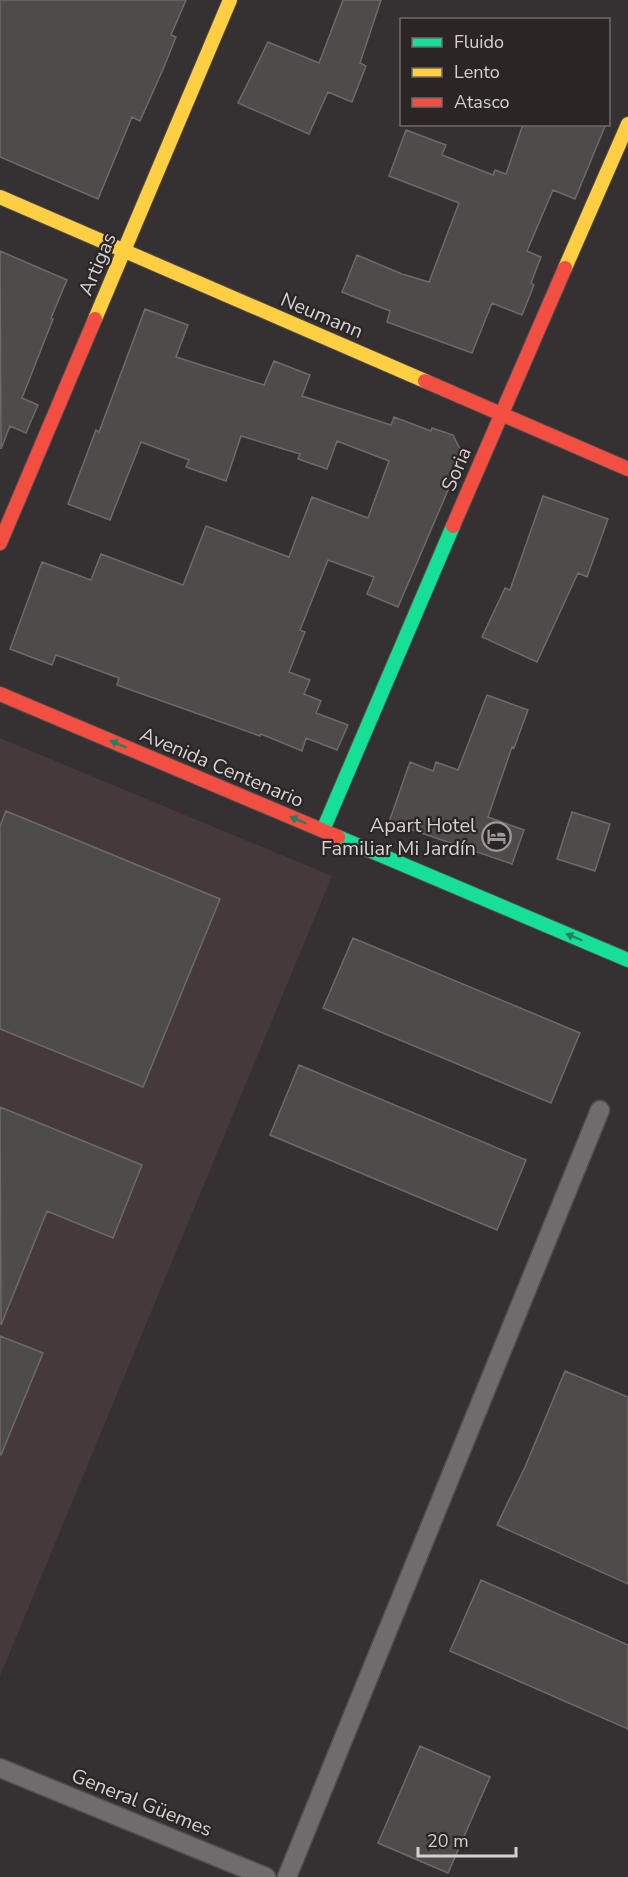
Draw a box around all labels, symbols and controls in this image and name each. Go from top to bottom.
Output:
legend [400,18,610,126]
text: Fluido [454,30,504,54]
text: Lento [454,60,500,84]
text: Atasco [454,90,510,114]
street label: Artigas [72,229,123,300]
street label: Neumann [276,286,367,345]
street label: Soria [435,443,478,496]
street label: Avenida Centenario [136,721,308,814]
one-way arrow [109,739,127,749]
place label: Apart Hotel Familiar Mi Jardín [321,812,476,862]
one-way arrow [290,815,307,824]
hotel icon: Apart Hotel Familiar Mi Jardín [481,820,513,852]
one-way arrow [565,932,583,942]
street label: General Güemes [67,1762,216,1843]
scale bar [418,1820,516,1858]
text: 20 m [427,1829,469,1853]

